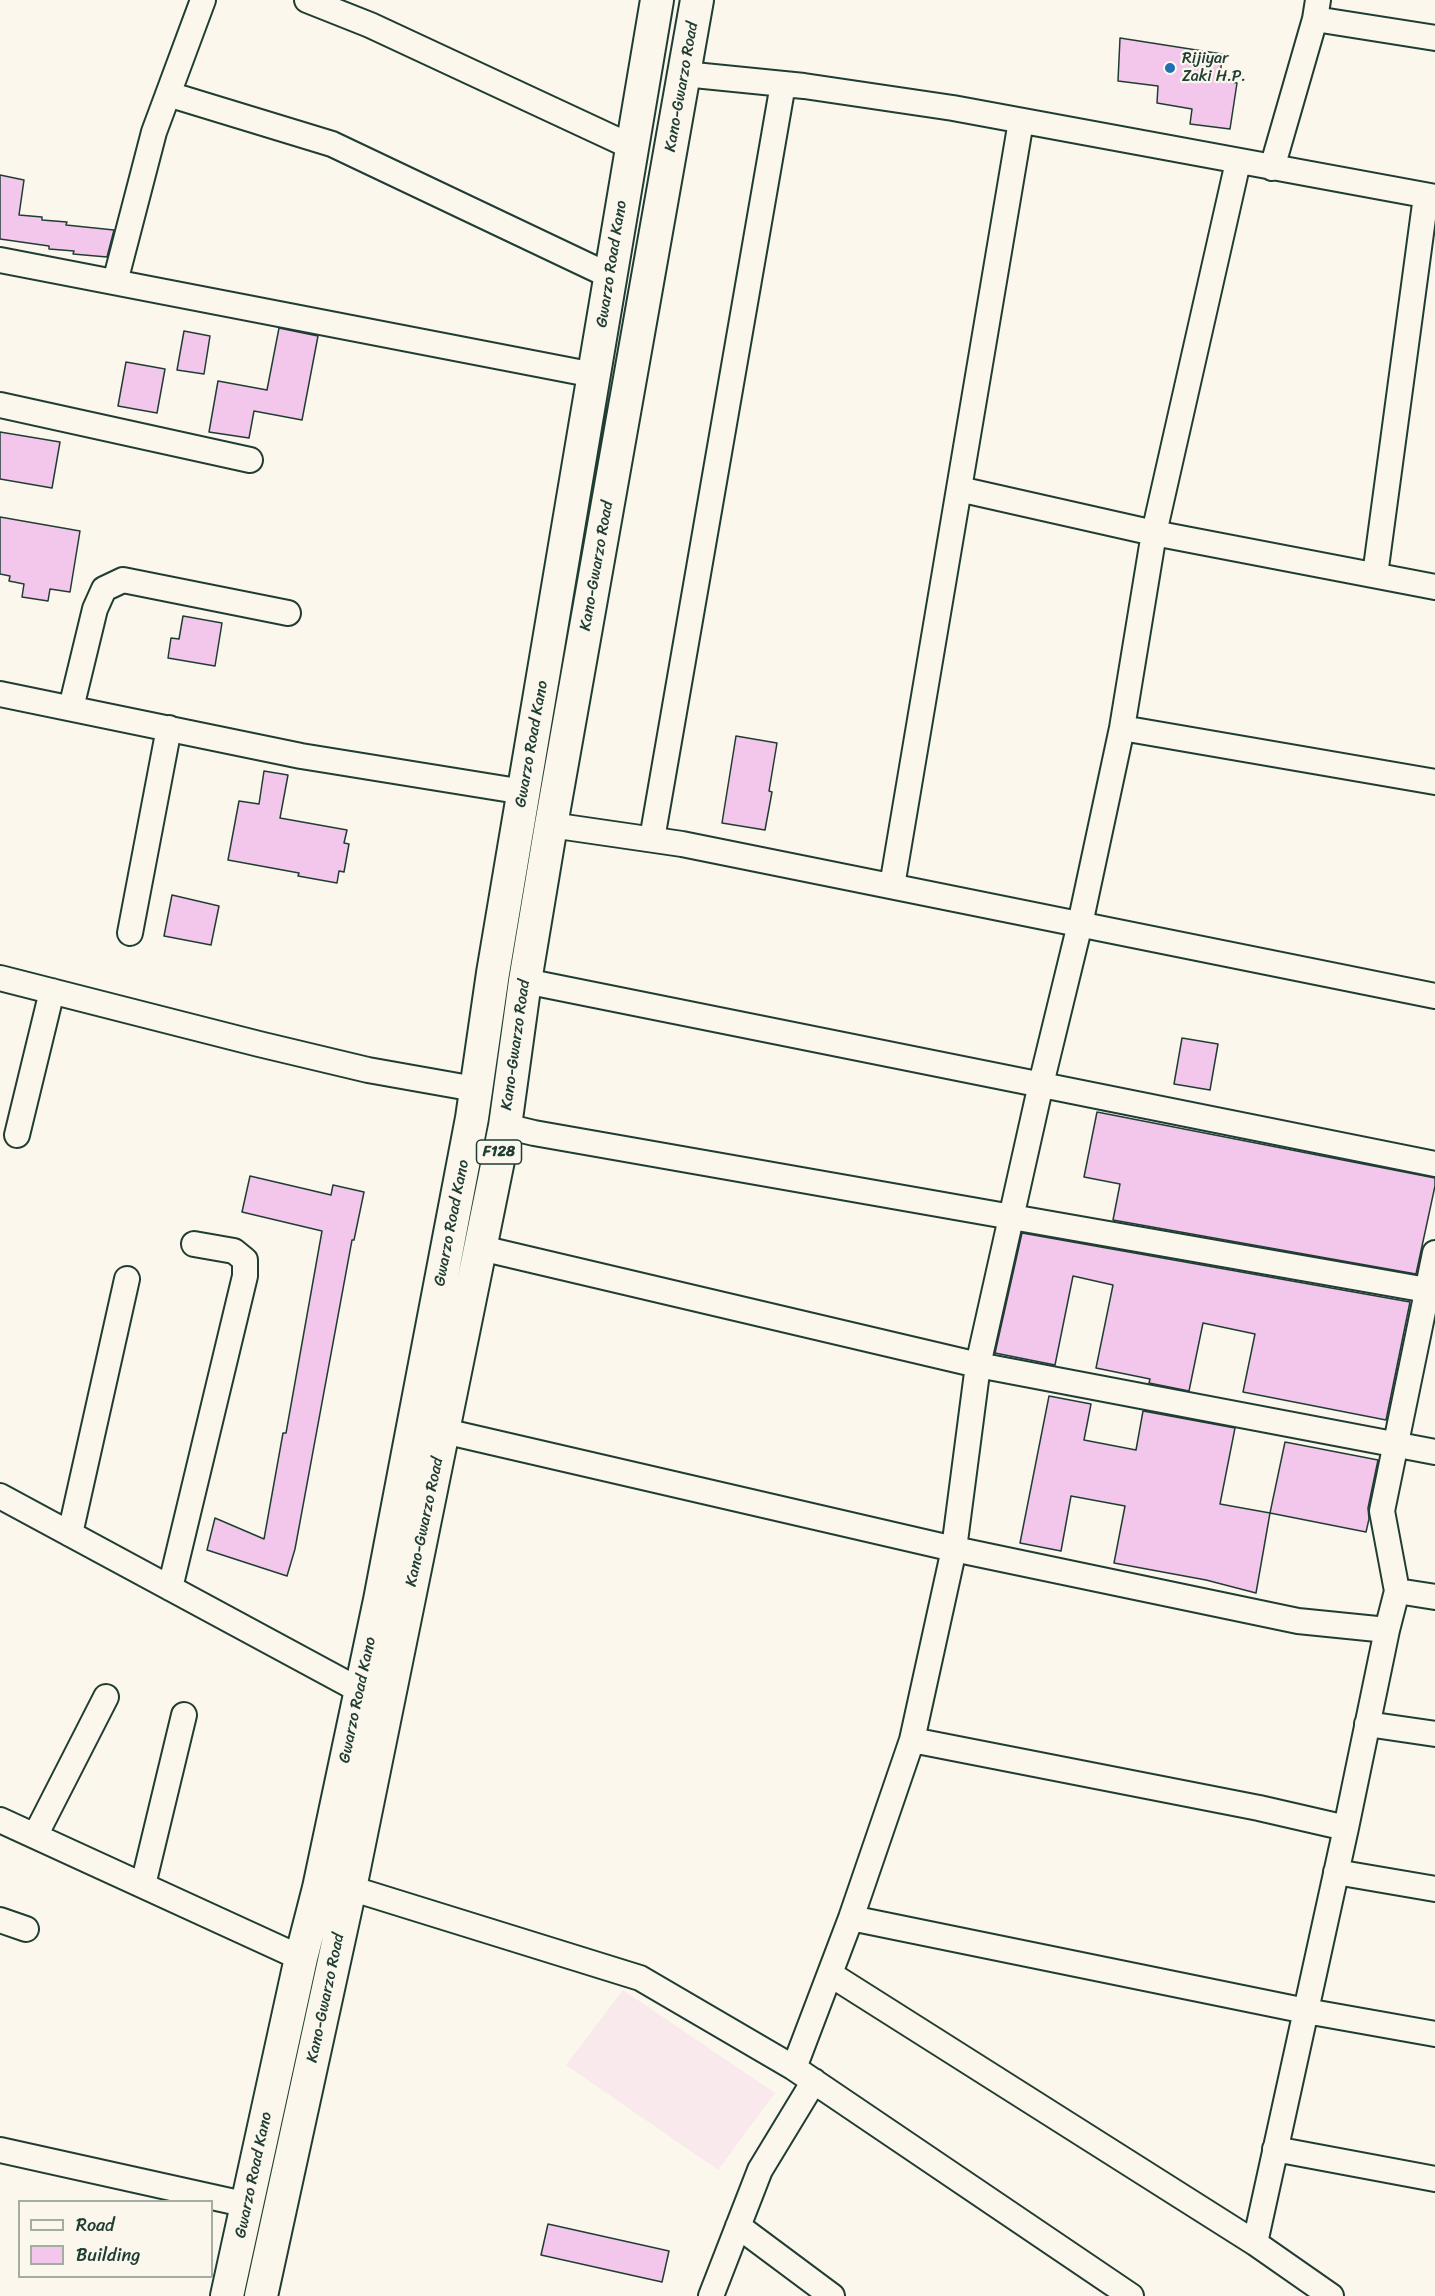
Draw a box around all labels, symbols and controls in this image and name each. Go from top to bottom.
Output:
street label: Kano-Gwarzo Road [661,20,703,154]
place label: Rijiyar Zaki H.P. [1182,49,1246,87]
marker: Rijiyar Zaki H.P. [1163,61,1177,75]
street label: Gwarzo Road Kano [592,199,632,329]
street label: Kano-Gwarzo Road [576,499,618,633]
street label: Gwarzo Road Kano [511,679,553,809]
street label: Kano-Gwarzo Road [497,978,535,1112]
road number: F128 [476,1140,522,1164]
street label: Gwarzo Road Kano [430,1158,474,1288]
street label: Kano-Gwarzo Road [402,1456,448,1588]
street label: Gwarzo Road Kano [335,1635,381,1765]
street label: Kano-Gwarzo Road [303,1932,349,2064]
street label: Gwarzo Road Kano [231,2110,277,2240]
legend [18,2200,213,2278]
text: Road [76,2209,115,2241]
text: Building [76,2239,140,2271]

